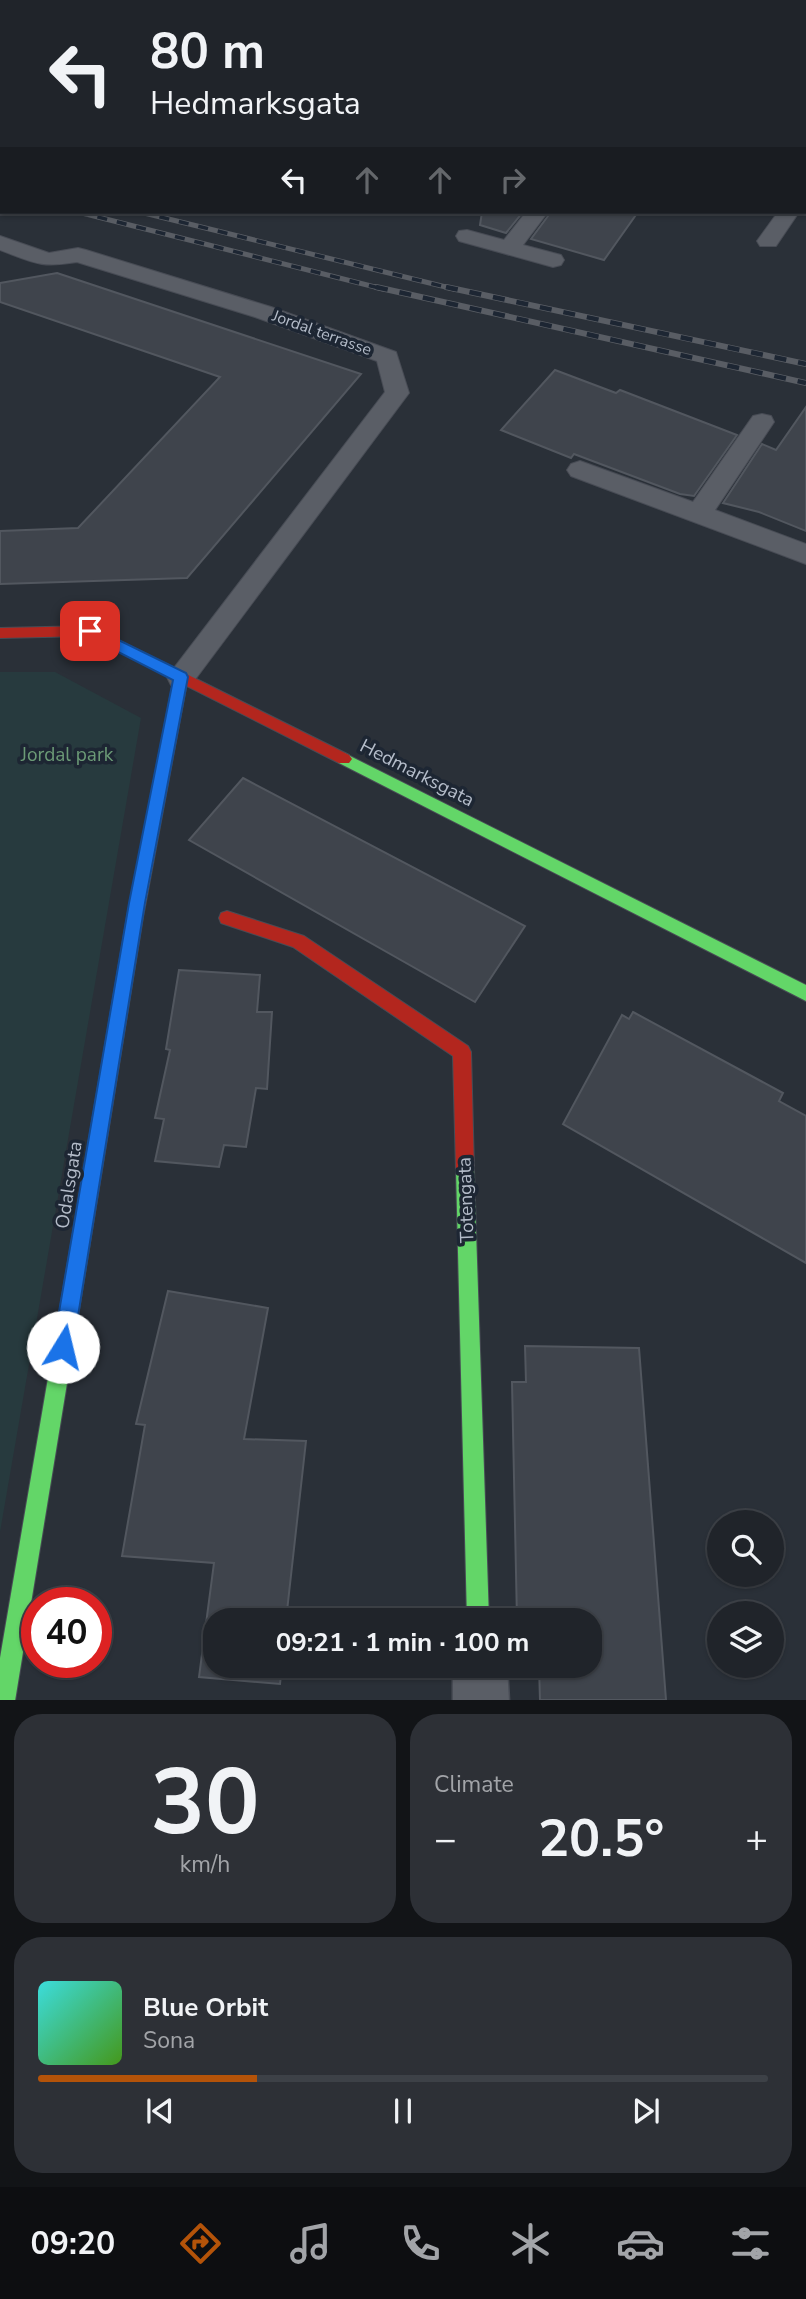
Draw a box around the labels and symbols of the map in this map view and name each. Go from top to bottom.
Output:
street label: Jordal terrasse [268,305,375,361]
pin [60,601,120,661]
street label: Hedmarksgata [355,733,479,813]
park label: Jordal park [20,742,114,768]
street label: Odalsgata [49,1139,89,1231]
street label: Totengata [452,1157,480,1243]
position arrow [26,1310,100,1384]
speed limit sign: 40 [21,1587,112,1678]

